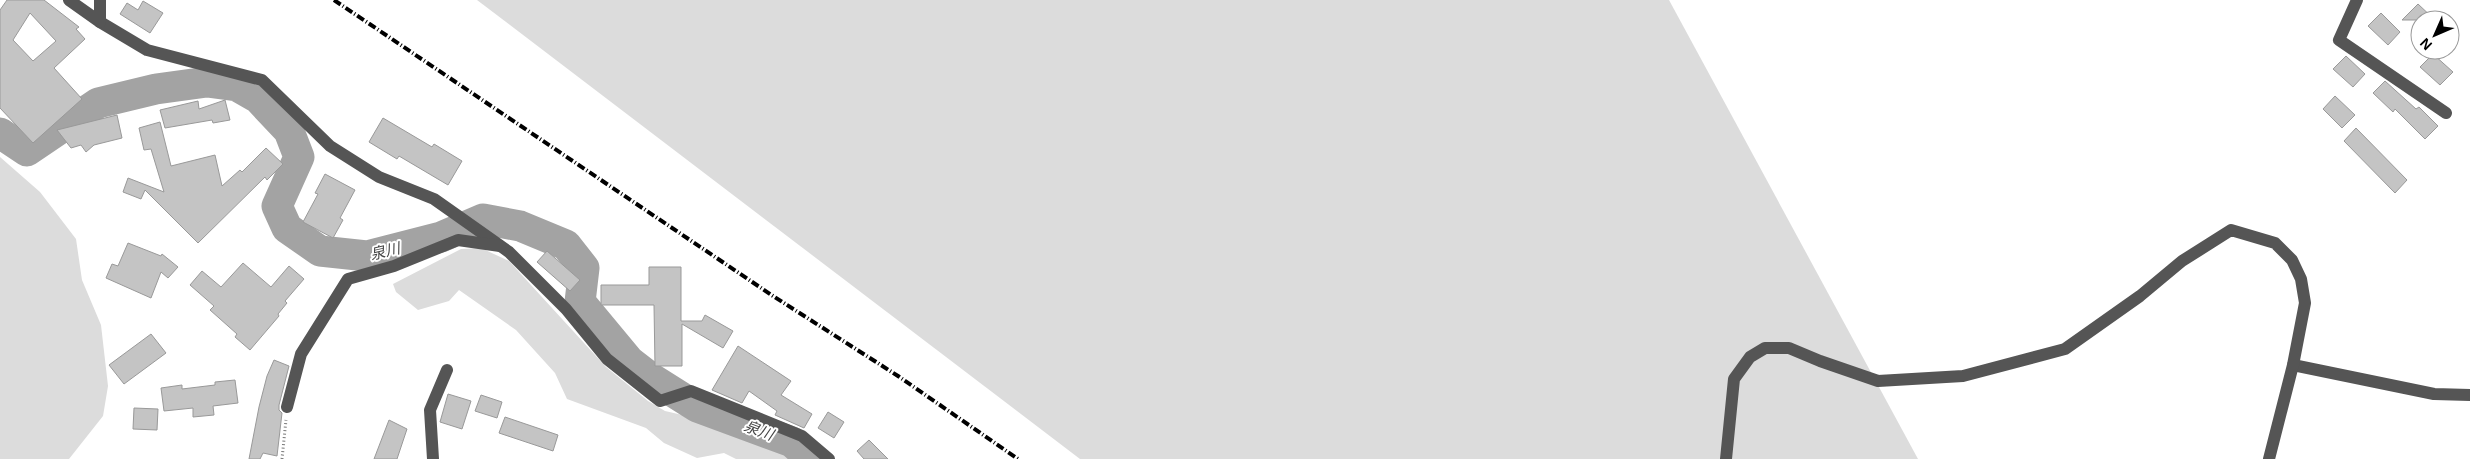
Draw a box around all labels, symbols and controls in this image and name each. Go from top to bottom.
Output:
north arrow [2410,10,2460,60]
text: N [2417,35,2435,53]
water label: 泉川 [368,239,403,263]
water label: 泉川 [742,417,778,444]

